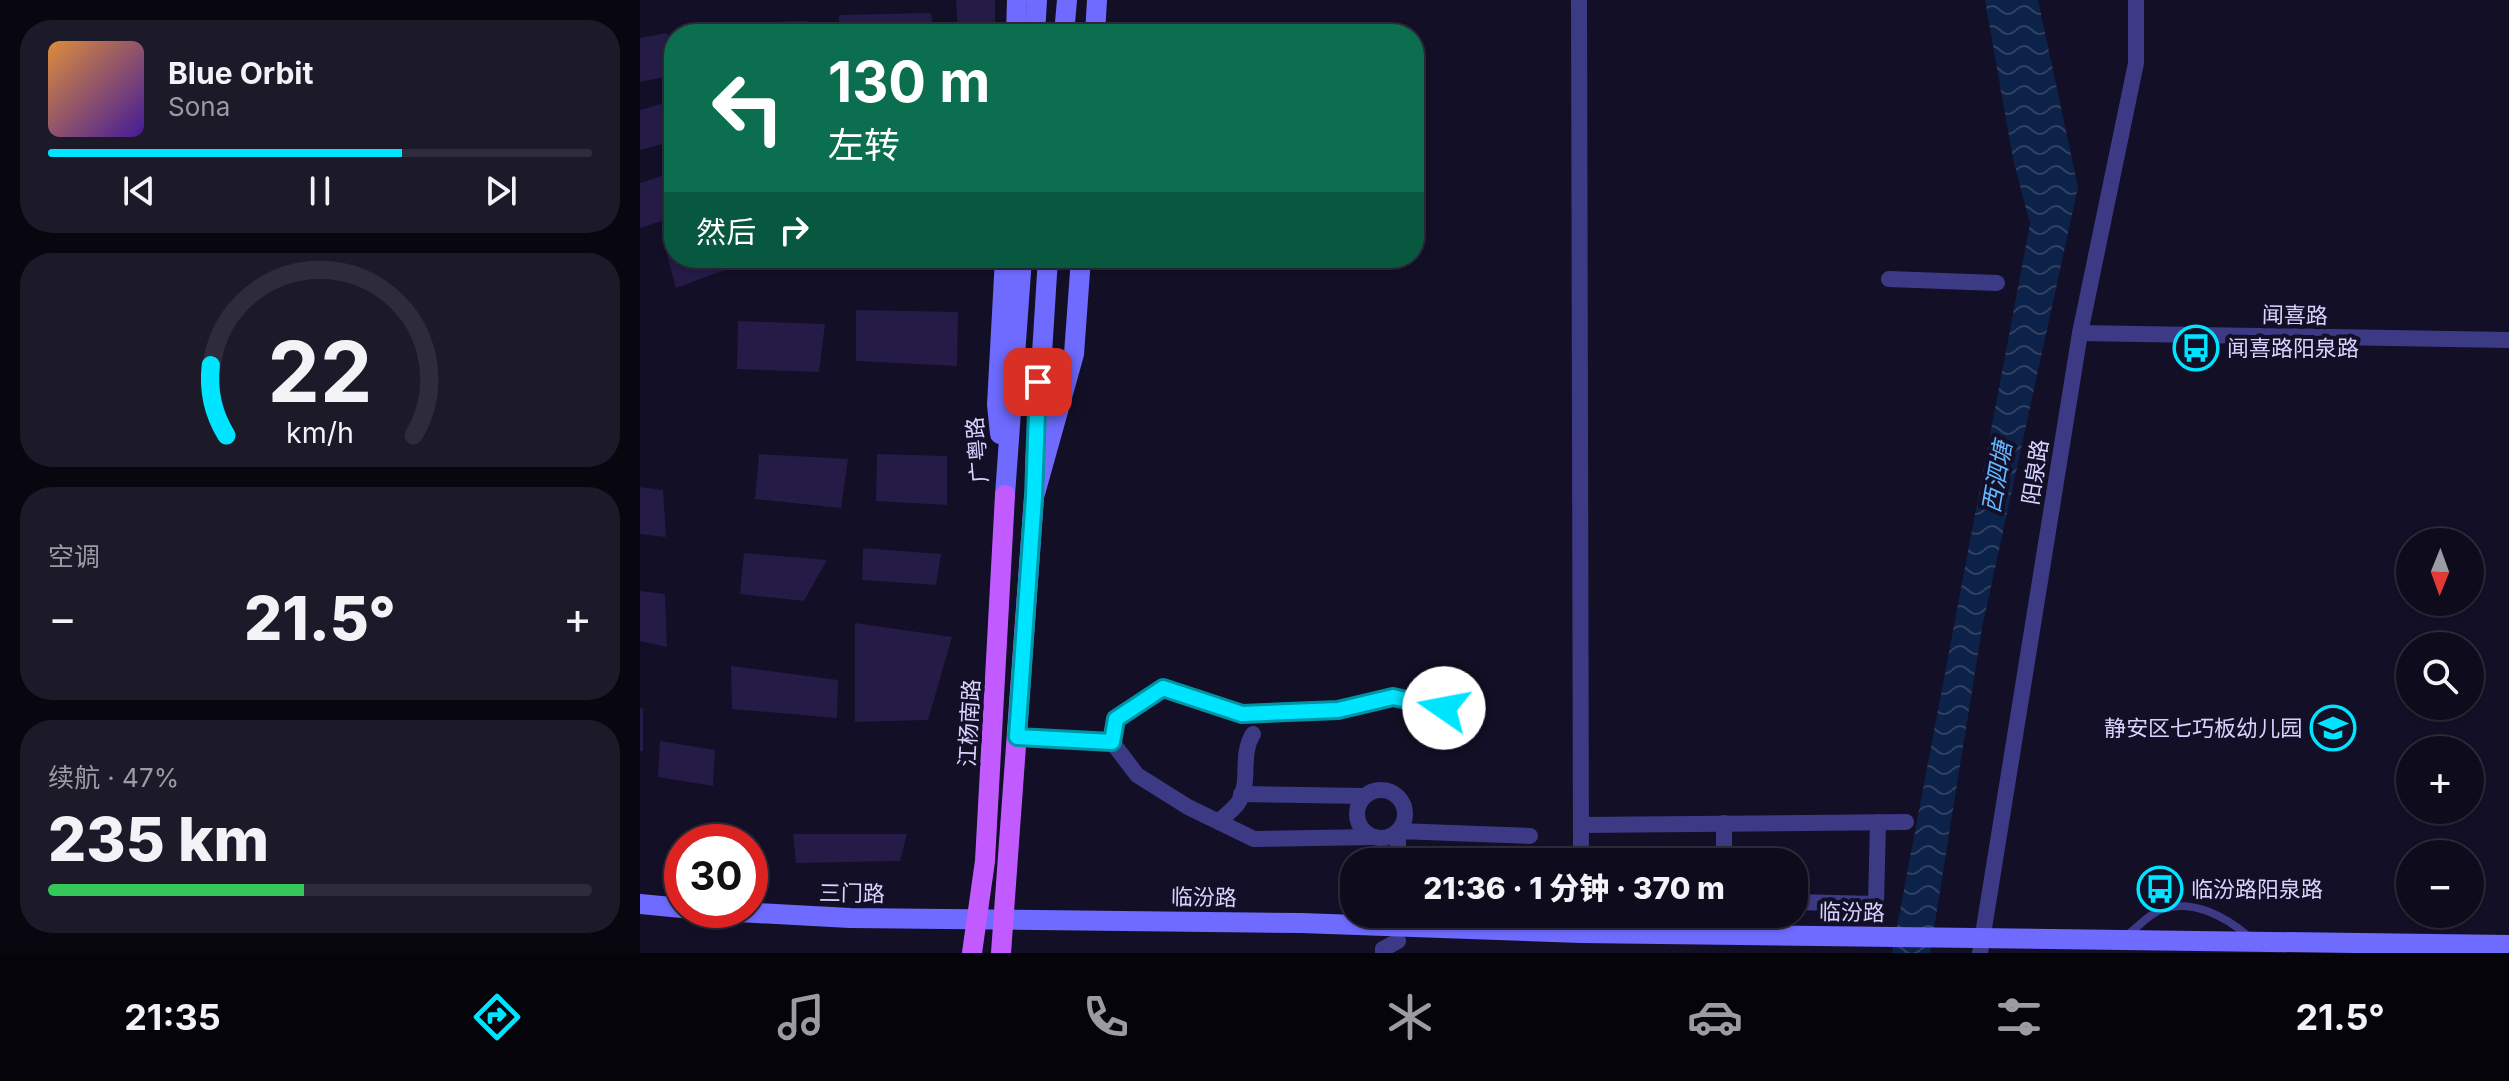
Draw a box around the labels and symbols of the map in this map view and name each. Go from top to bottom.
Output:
street label: 闻喜路 [2262,301,2328,329]
bus stop icon: 闻喜路阳泉路 [2172,324,2220,372]
place label: 闻喜路阳泉路 [2227,335,2359,361]
pin [1004,348,1072,416]
street label: 广粤路 [961,416,993,484]
water label: 西泗塘 [1976,435,2018,515]
street label: 阳泉路 [2017,437,2053,507]
north arrow [2396,528,2484,616]
position arrow [1402,666,1486,750]
street label: 江杨南路 [954,678,984,768]
school or university icon: 静安区七巧板幼儿园 [2309,704,2357,752]
place label: 静安区七巧板幼儿园 [2104,715,2302,741]
speed limit sign: 30 [664,824,768,928]
bus stop icon: 临汾路阳泉路 [2136,865,2184,913]
place label: 临汾路阳泉路 [2191,876,2323,902]
street label: 三门路 [819,879,885,907]
street label: 临汾路 [1171,883,1237,911]
street label: 临汾路 [1819,898,1885,926]

